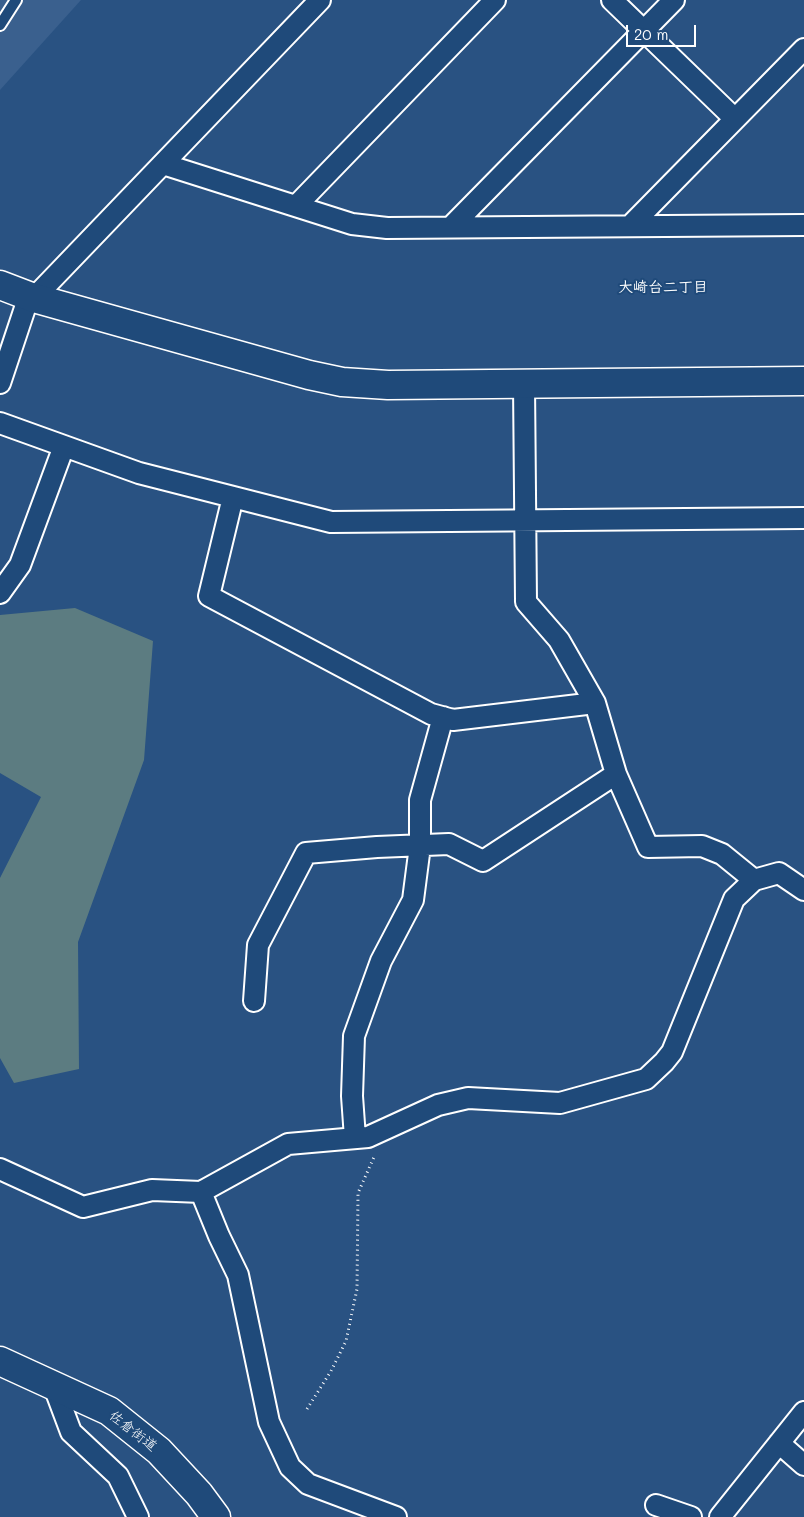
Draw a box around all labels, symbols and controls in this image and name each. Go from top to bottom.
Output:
scale bar [629,15,699,47]
text: 20 m [634,24,668,44]
district label: 大崎台二丁目 [618,278,708,296]
street label: 佐倉街道 [106,1407,160,1455]

